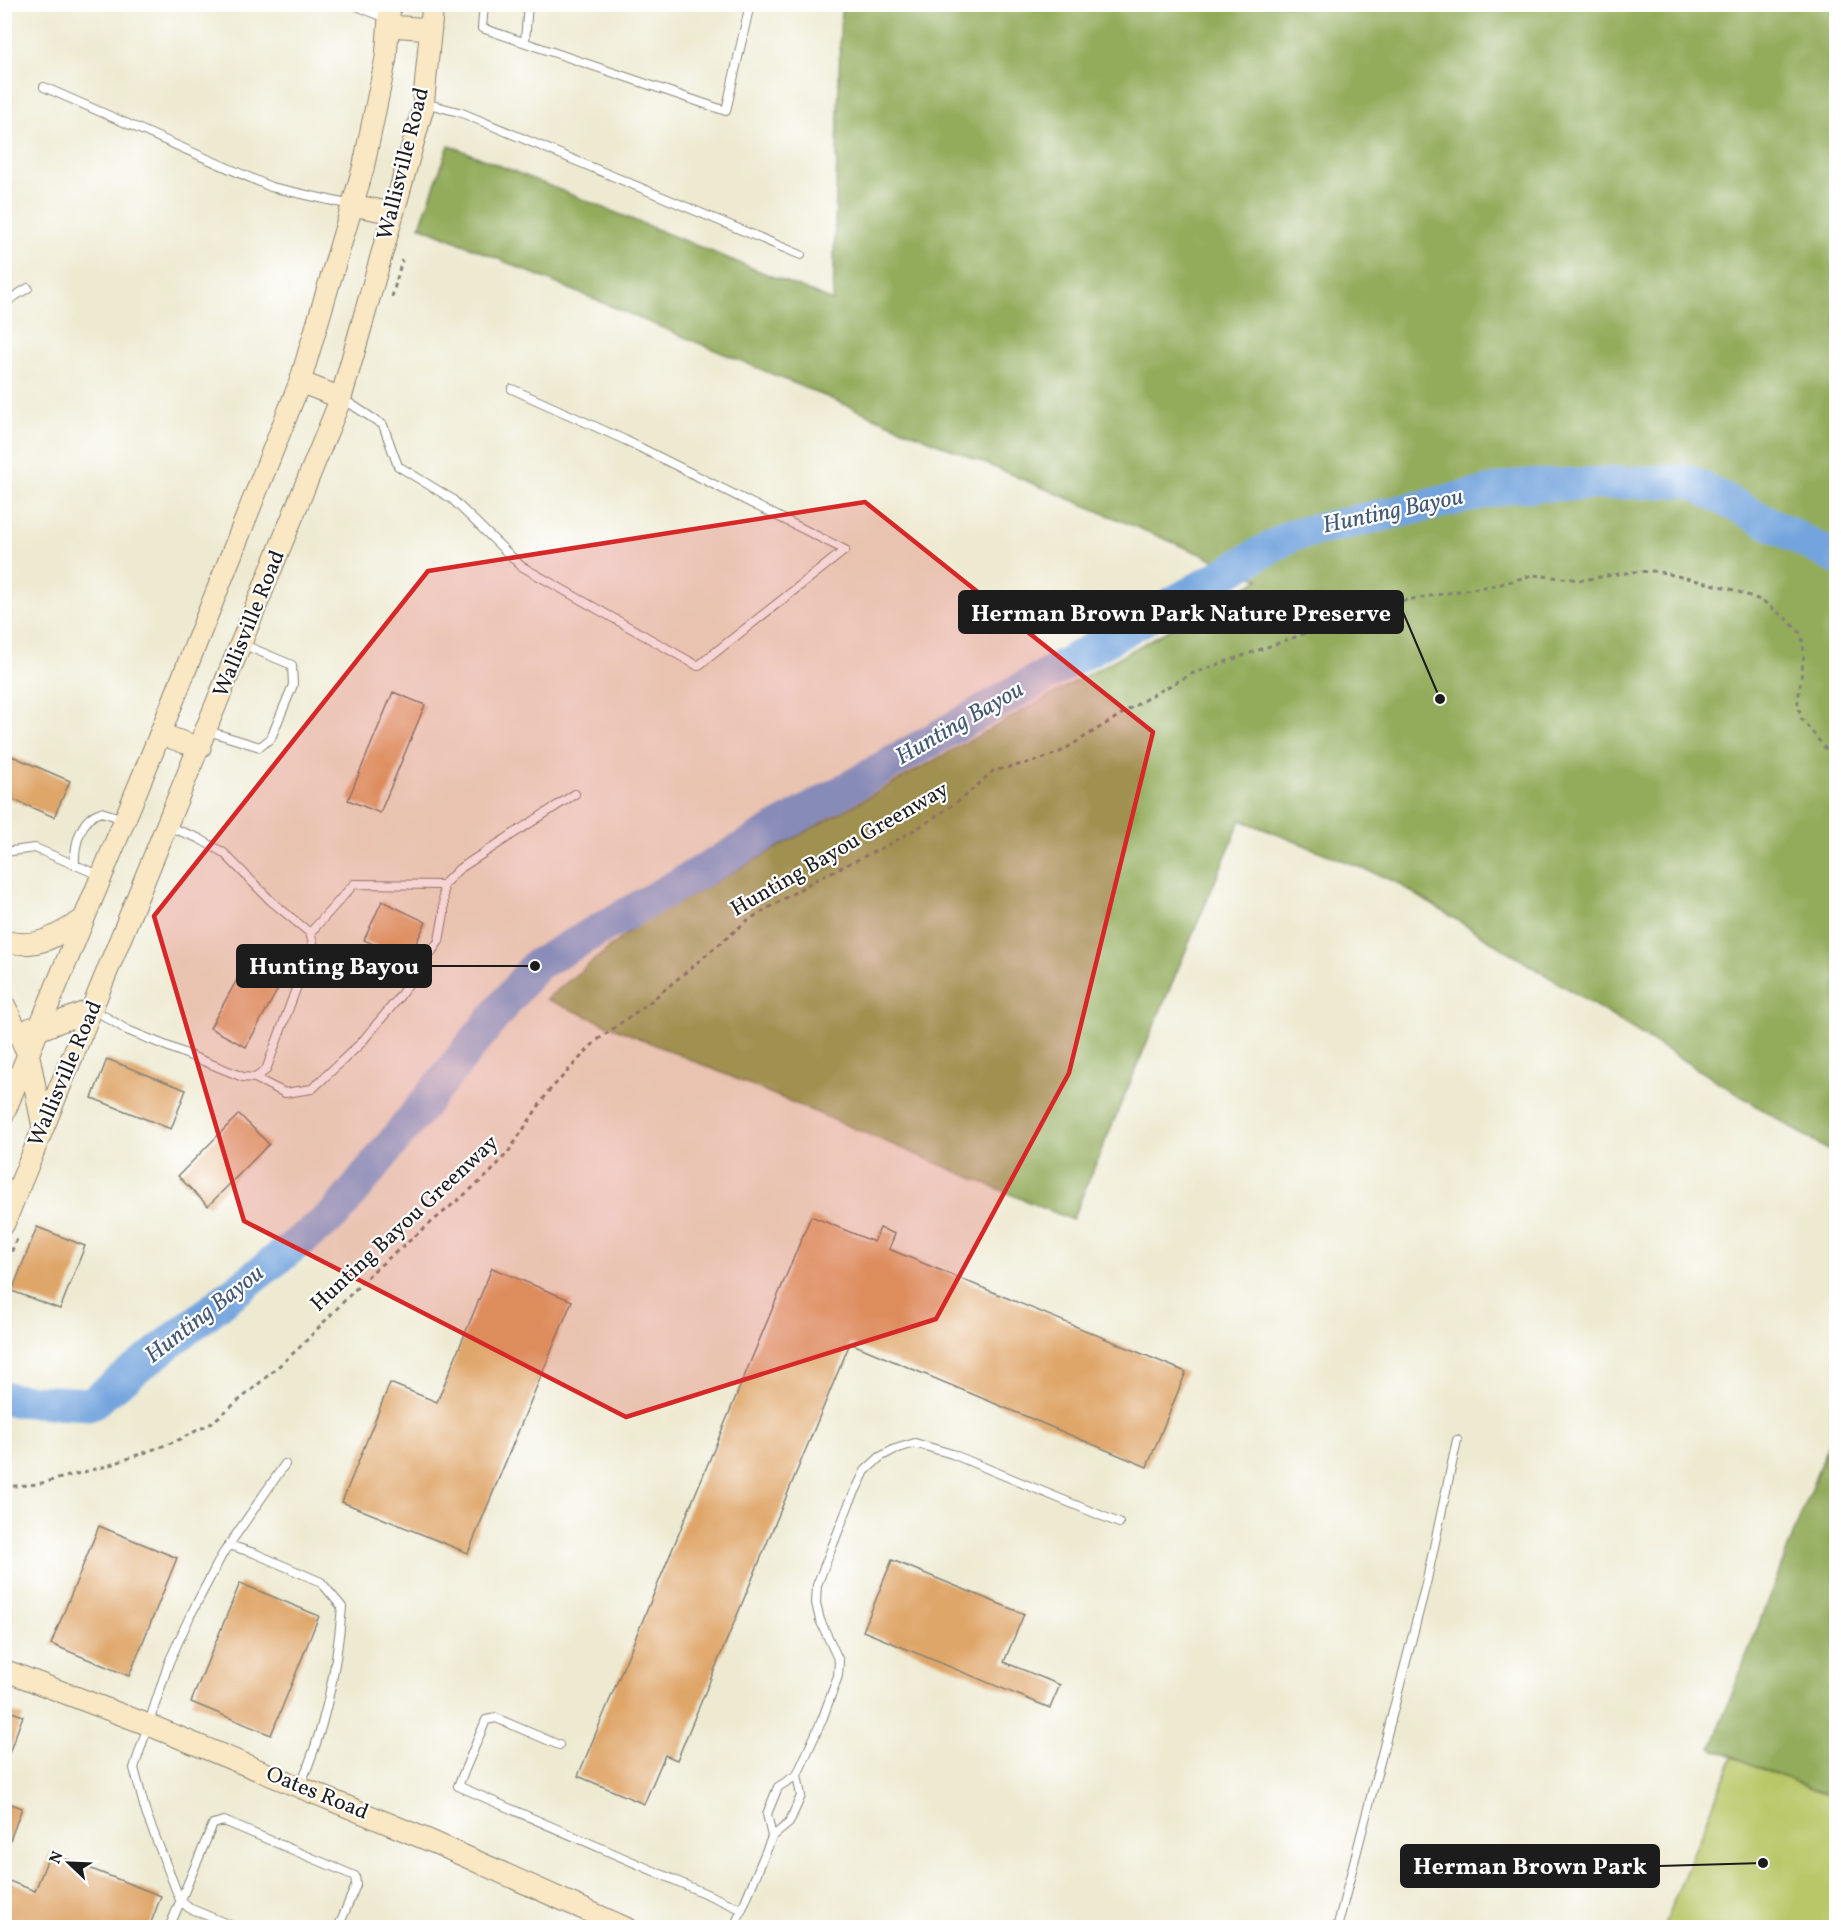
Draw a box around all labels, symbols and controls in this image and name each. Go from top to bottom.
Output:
street label: Wallisville Road [370,84,438,244]
water label: Hunting Bayou [1319,480,1467,544]
street label: Wallisville Road [206,546,294,702]
callout: Herman Brown Park Nature Preserve [959,591,1403,633]
text: Herman Brown Park Nature Preserve [971,598,1391,632]
water label: Hunting Bayou [889,673,1031,775]
street label: Hunting Bayou Greenway [725,775,955,925]
callout: Hunting Bayou [237,945,431,987]
text: Hunting Bayou [249,951,419,985]
street label: Wallisville Road [21,996,111,1152]
street label: Hunting Bayou Greenway [304,1128,506,1320]
water label: Hunting Bayou [138,1257,272,1373]
street label: Oates Road [261,1759,373,1829]
north arrow [39,1833,99,1893]
callout: Herman Brown Park [1401,1845,1659,1887]
text: N [45,1848,70,1868]
text: Herman Brown Park [1413,1851,1647,1885]

